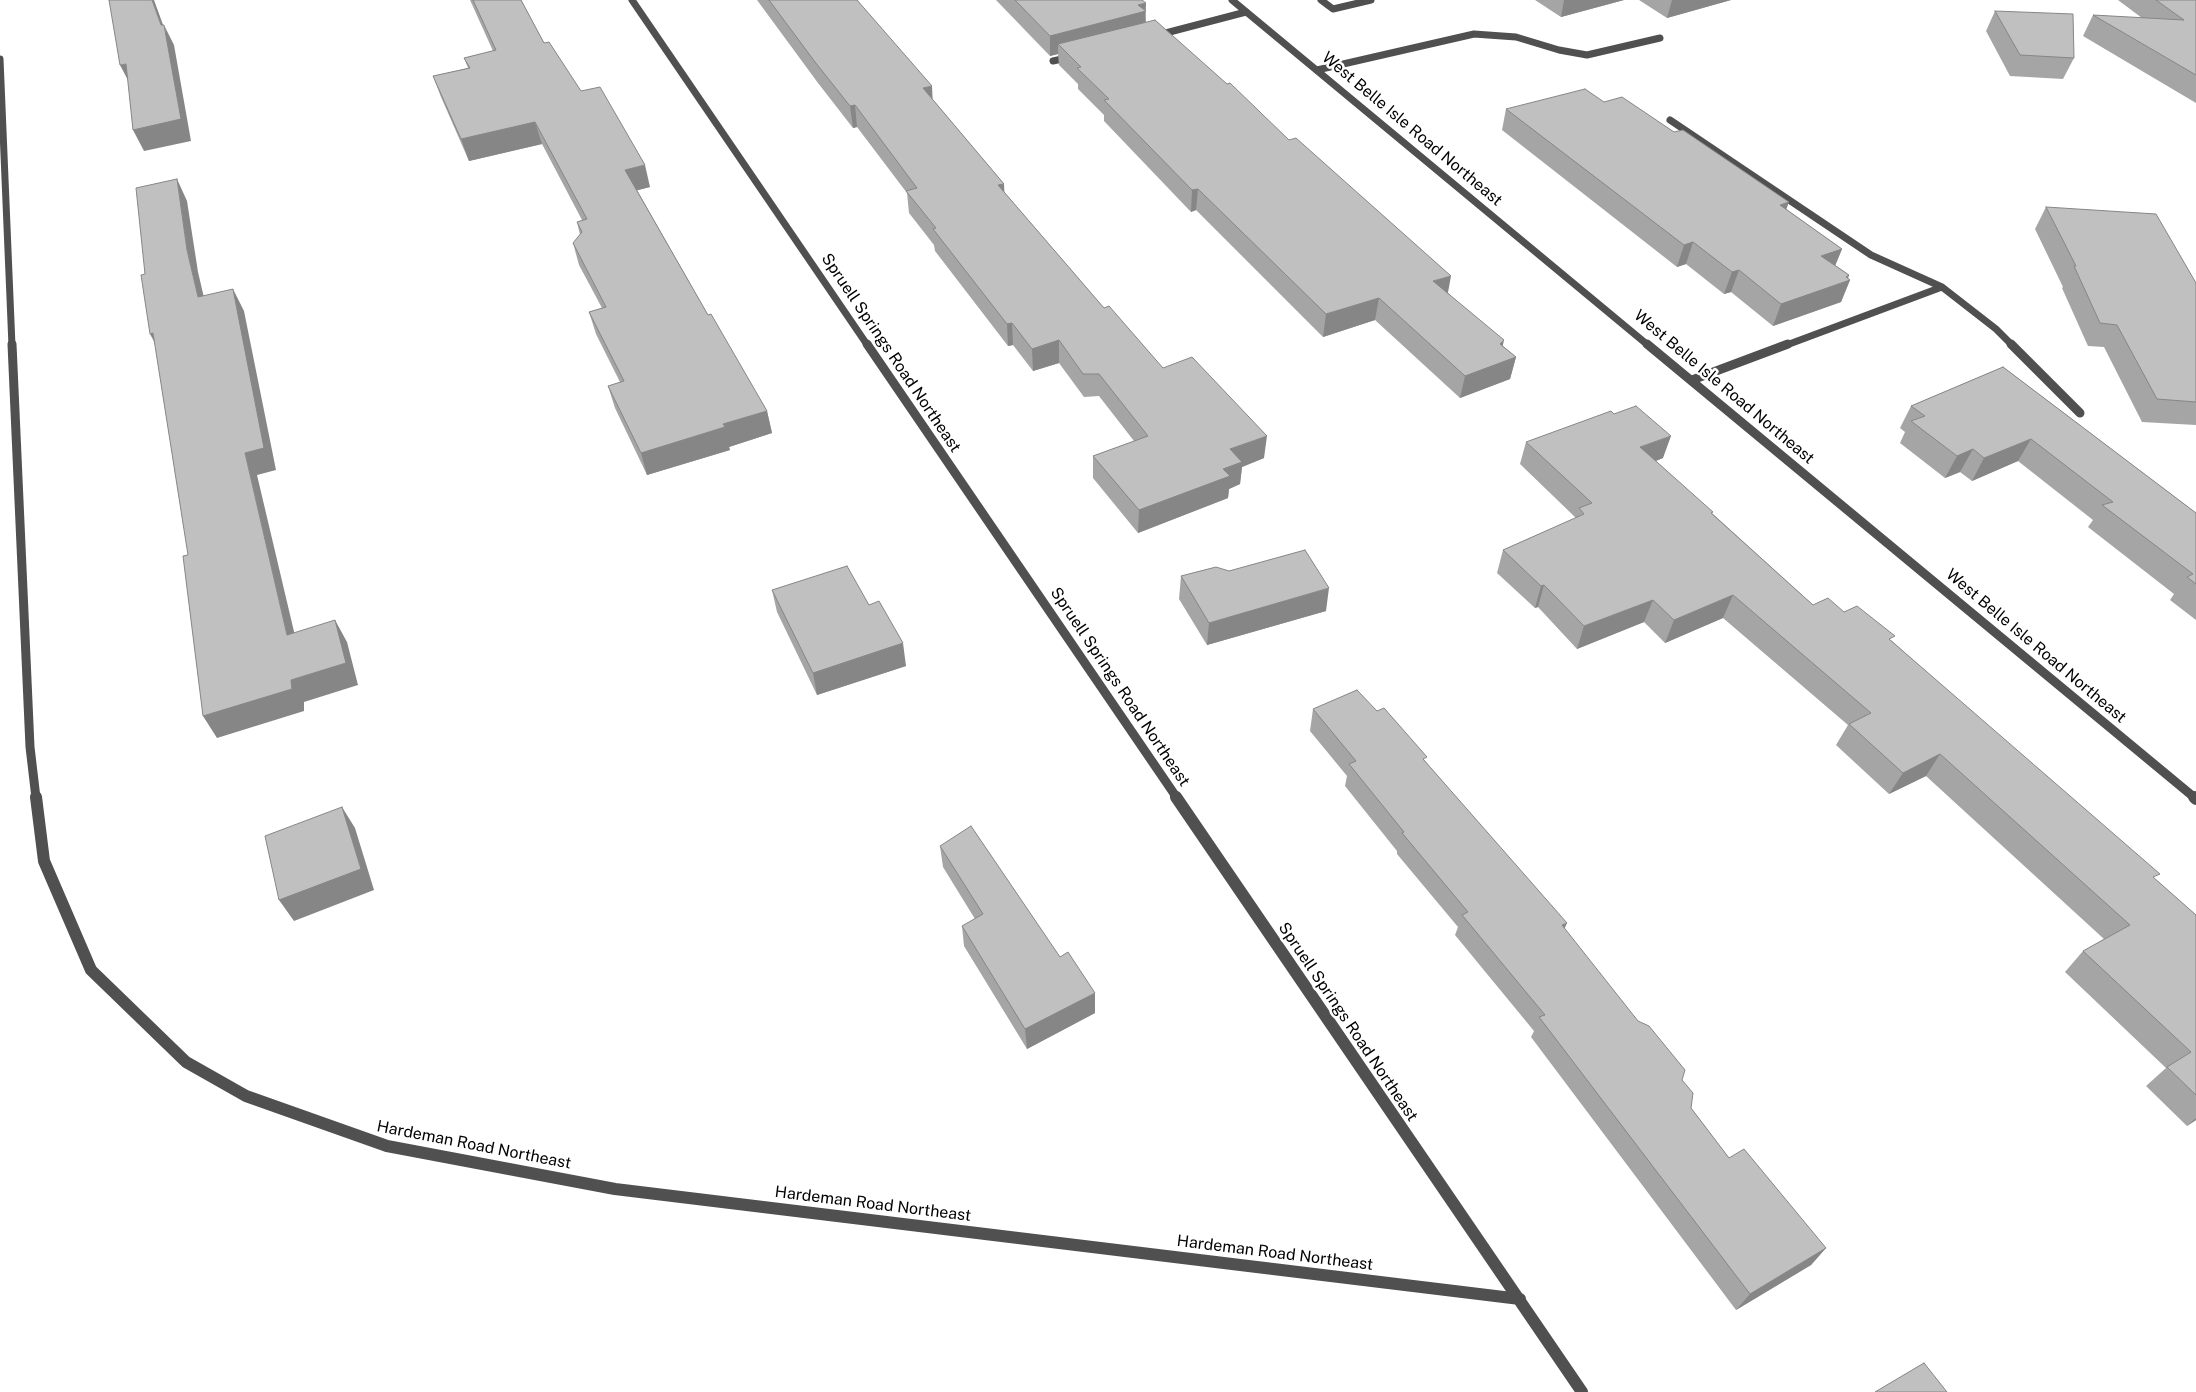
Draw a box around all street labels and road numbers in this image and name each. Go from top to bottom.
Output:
street label: West Belle Isle Road Northeast [1318,48,1506,210]
street label: Spruell Springs Road Northeast [817,250,965,456]
street label: West Belle Isle Road Northeast [1630,306,1818,468]
street label: West Belle Isle Road Northeast [1942,565,2130,727]
street label: Spruell Springs Road Northeast [1046,584,1194,790]
street label: Spruell Springs Road Northeast [1274,919,1422,1125]
street label: Hardeman Road Northeast [375,1117,573,1173]
street label: Hardeman Road Northeast [774,1182,972,1226]
street label: Hardeman Road Northeast [1176,1231,1374,1275]

